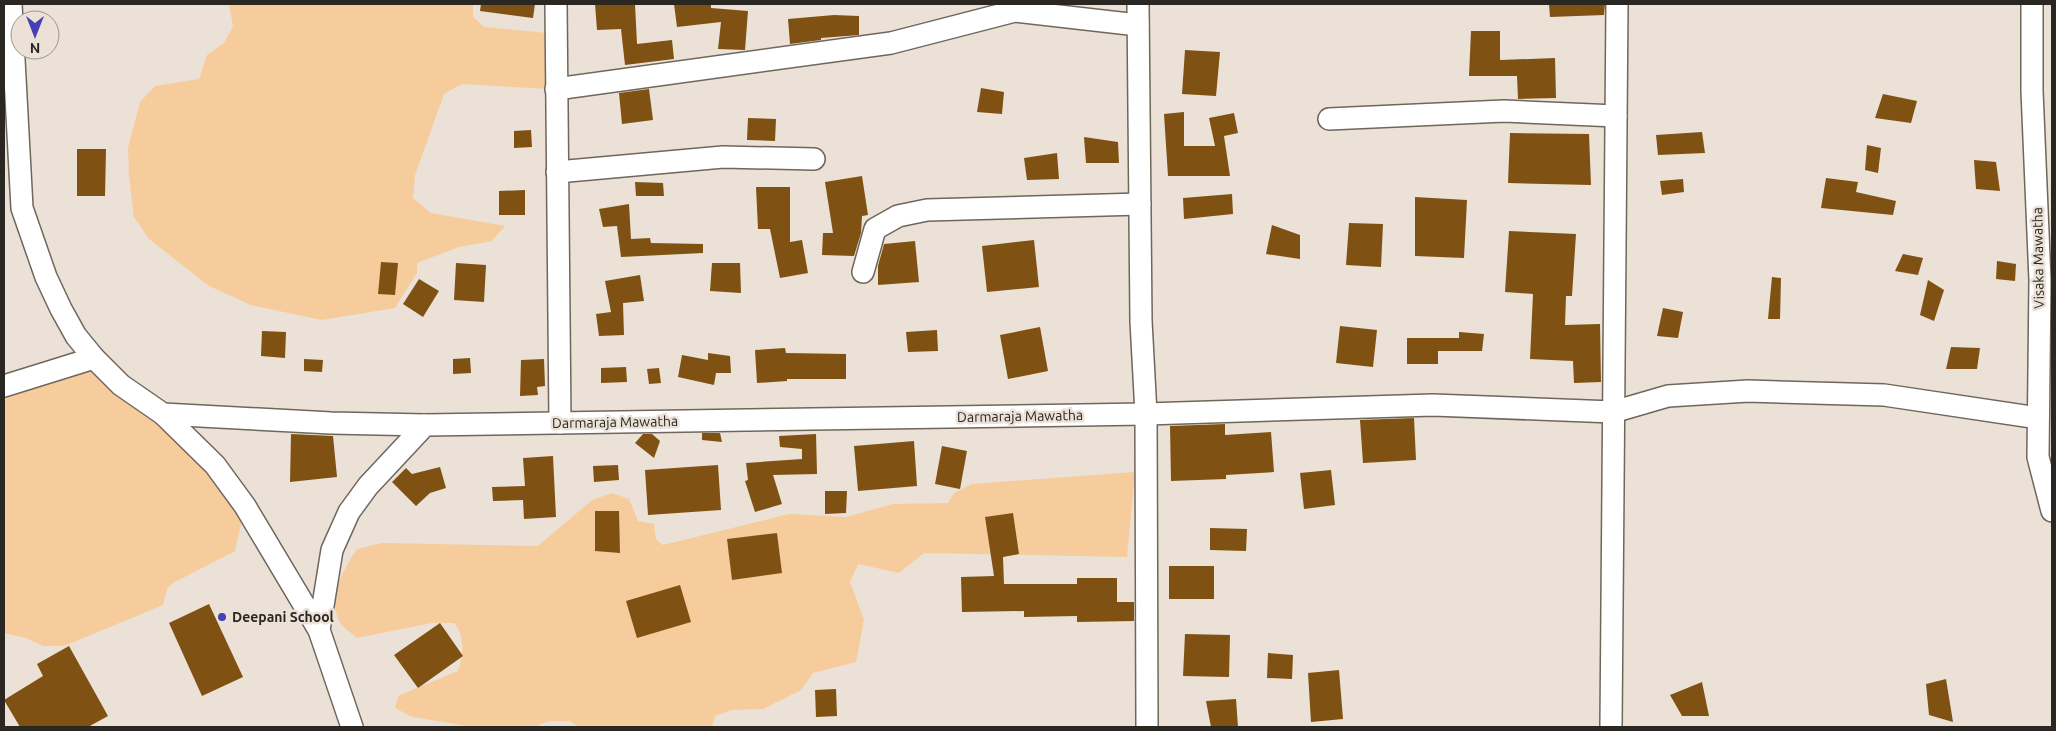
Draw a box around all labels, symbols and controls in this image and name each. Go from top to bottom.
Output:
north arrow [10,10,60,60]
text: N [30,40,40,56]
street label: Visaka Mawatha [2029,207,2047,309]
street label: Darmaraja Mawatha [957,407,1083,425]
street label: Darmaraja Mawatha [552,413,678,431]
place label: Deepani School [232,609,334,625]
marker: Deepani School [216,611,228,623]

